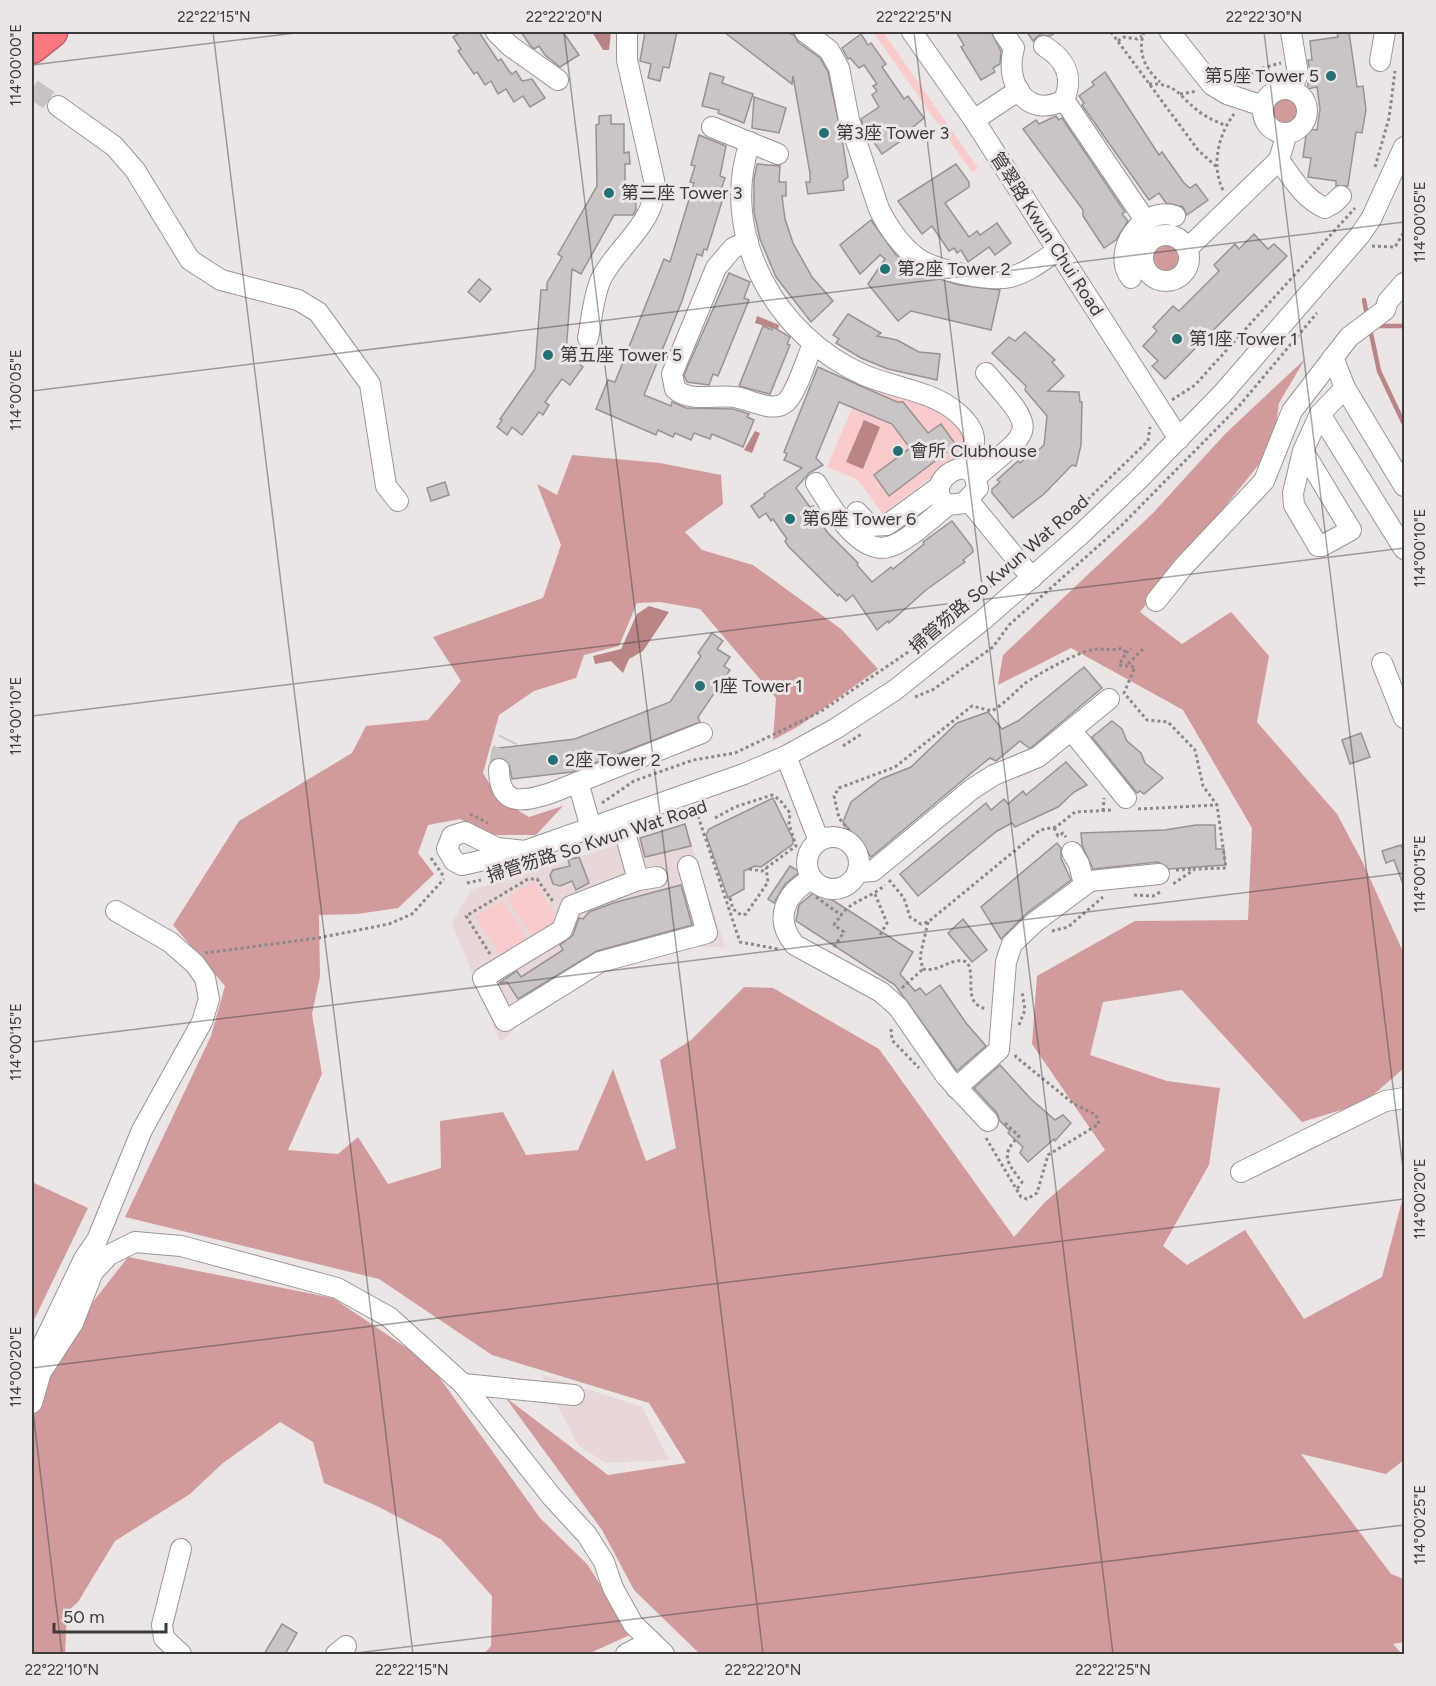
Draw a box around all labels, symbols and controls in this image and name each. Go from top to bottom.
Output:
text: 22°22'15"N [177,8,251,26]
text: 22°22'20"N [526,8,602,26]
text: 22°22'25"N [876,8,952,26]
text: 22°22'30"N [1226,8,1302,26]
text: 114°00'00"E [7,24,25,106]
place label: 第5座 Tower 5 [1205,65,1319,87]
marker: 第5座 Tower 5 [1324,69,1338,83]
place label: 第3座 Tower 3 [836,122,949,144]
marker: 第3座 Tower 3 [817,126,831,140]
street label: 管翠路 Kwun Chui Road [986,148,1108,320]
text: 114°00'05"E [1411,181,1429,263]
place label: 第三座 Tower 3 [621,182,743,204]
marker: 第三座 Tower 3 [602,186,616,200]
place label: 第2座 Tower 2 [897,258,1011,280]
marker: 第2座 Tower 2 [878,262,892,276]
place label: 第1座 Tower 1 [1189,328,1298,350]
marker: 第1座 Tower 1 [1170,332,1184,346]
place label: 第五座 Tower 5 [560,344,682,366]
marker: 第五座 Tower 5 [541,348,555,362]
text: 114°00'05"E [7,349,25,431]
place label: 會所 Clubhouse [910,440,1037,462]
marker: 會所 Clubhouse [891,444,905,458]
street label: 掃管笏路 So Kwun Wat Road [905,490,1093,658]
place label: 第6座 Tower 6 [802,508,916,530]
text: 114°00'10"E [1411,509,1429,587]
marker: 第6座 Tower 6 [783,512,797,526]
place label: 1座 Tower 1 [712,675,803,697]
text: 114°00'10"E [7,677,25,755]
marker: 1座 Tower 1 [693,679,707,693]
place label: 2座 Tower 2 [565,749,661,771]
marker: 2座 Tower 2 [546,753,560,767]
street label: 掃管笏路 So Kwun Wat Road [484,795,710,887]
text: 114°00'15"E [1411,835,1429,913]
text: 114°00'15"E [7,1003,25,1081]
text: 114°00'20"E [1411,1158,1429,1240]
text: 114°00'20"E [7,1326,25,1408]
text: 114°00'25"E [1411,1485,1429,1565]
scale bar [54,1596,166,1634]
text: 50 m [63,1606,105,1628]
text: 22°22'10"N [25,1661,99,1679]
text: 22°22'15"N [375,1661,449,1679]
text: 22°22'20"N [725,1661,801,1679]
text: 22°22'25"N [1075,1661,1151,1679]

